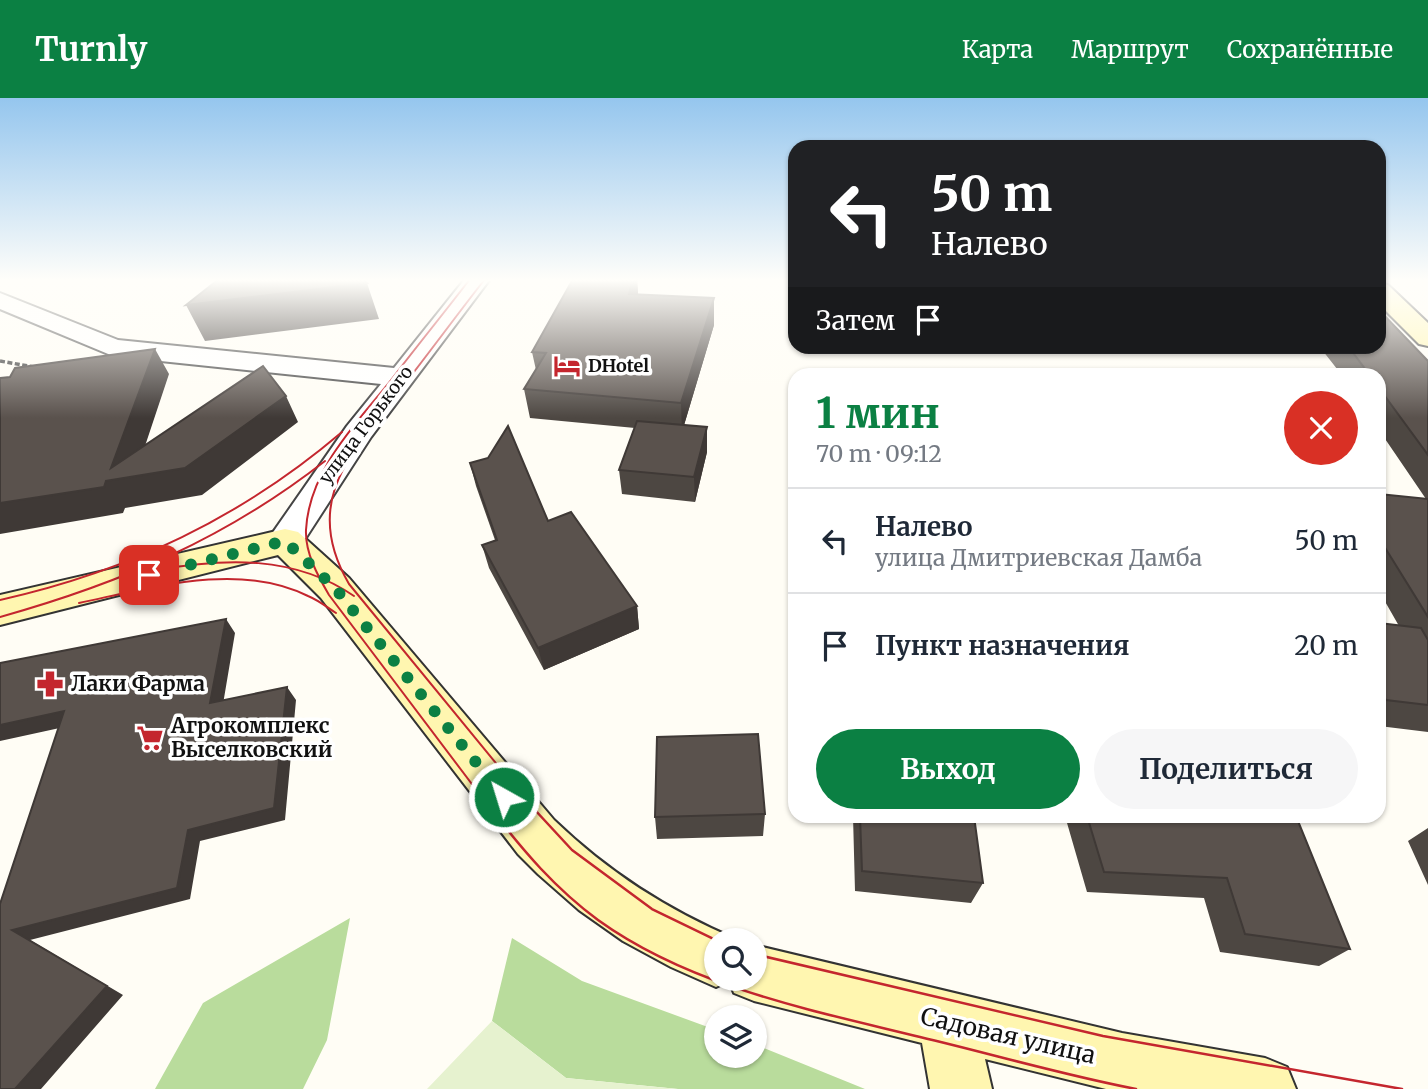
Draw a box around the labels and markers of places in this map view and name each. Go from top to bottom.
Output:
hotel icon: DHotel [552,351,582,381]
place label: DHotel [588,354,649,377]
pin [119,545,179,605]
pharmacy icon: Лаки Фарма [35,669,65,699]
place label: Лаки Фарма [71,670,205,697]
place label: Агрокомплекс Выселковский [170,712,333,763]
supermarket icon: Агрокомплекс Выселковский [135,723,165,753]

